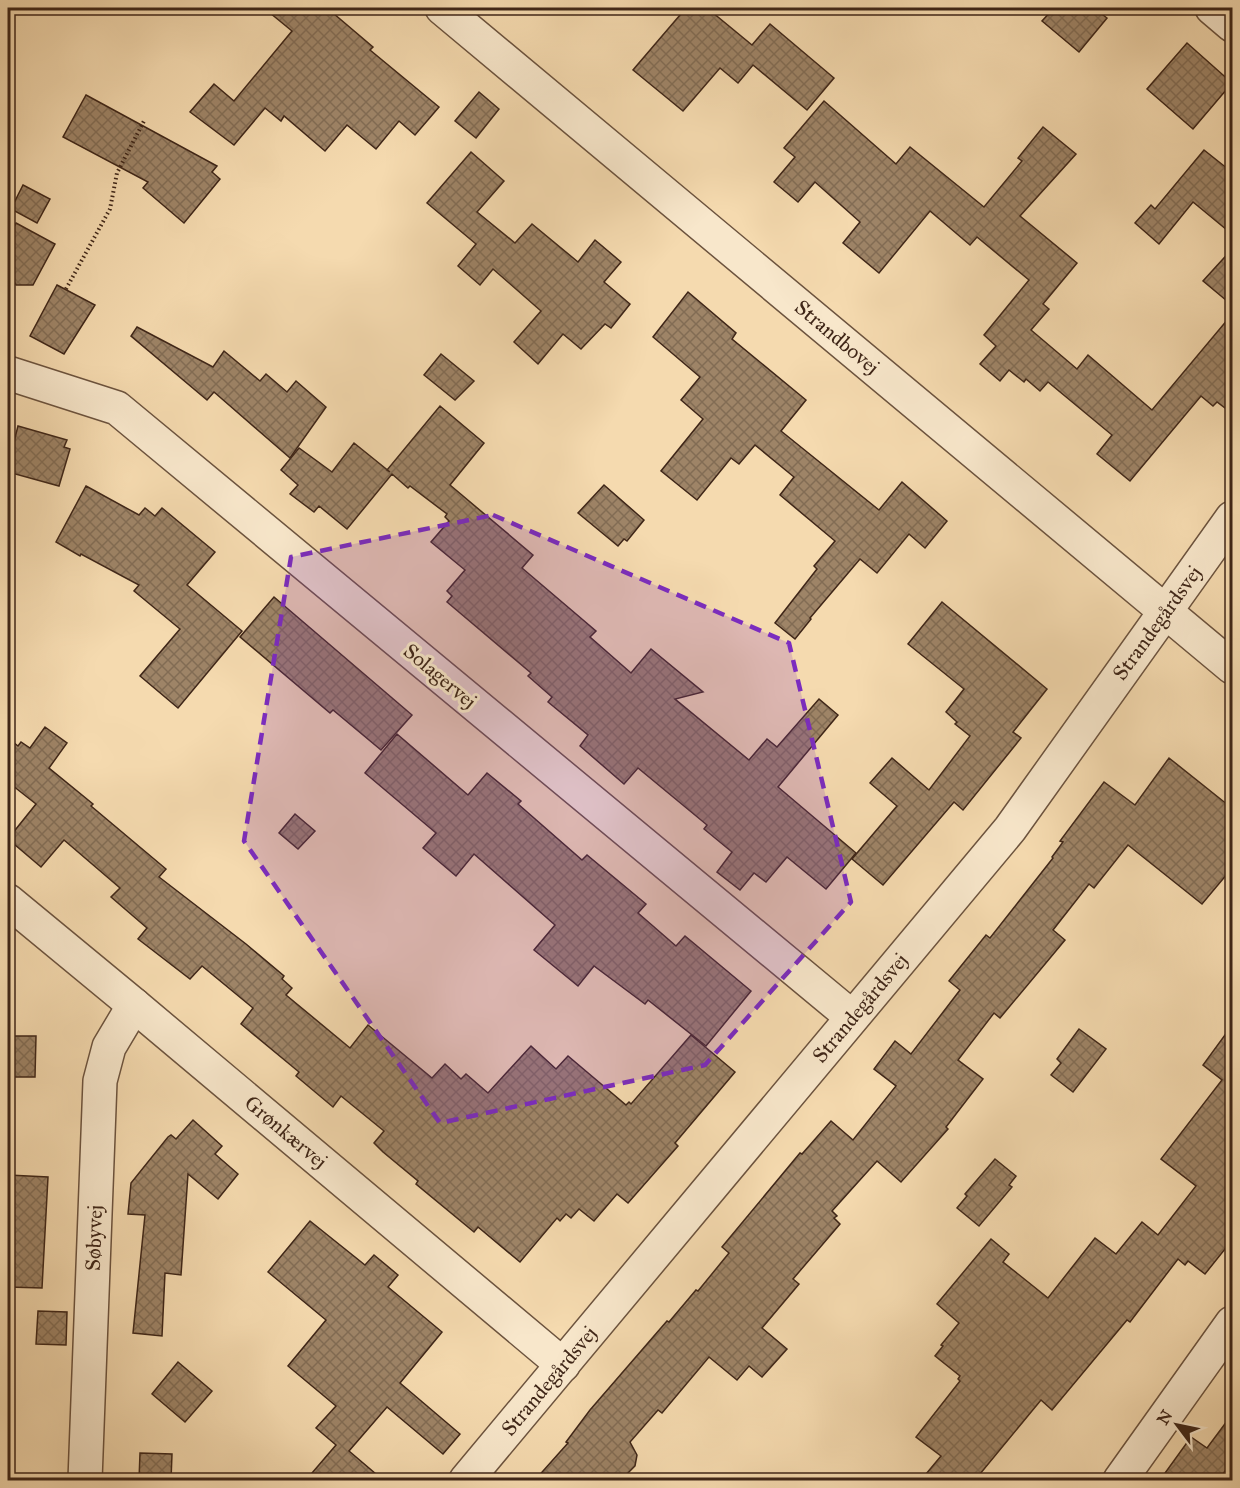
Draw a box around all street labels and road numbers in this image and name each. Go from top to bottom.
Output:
street label: Strandbovej [789,294,885,380]
street label: Strandegårdsvej [1107,561,1207,685]
street label: Solagervej [398,638,482,714]
street label: Strandegårdsvej [807,948,913,1068]
street label: Grønkærvej [239,1090,333,1174]
street label: Søbyvej [80,1204,108,1272]
street label: Strandegårdsvej [496,1321,602,1441]

